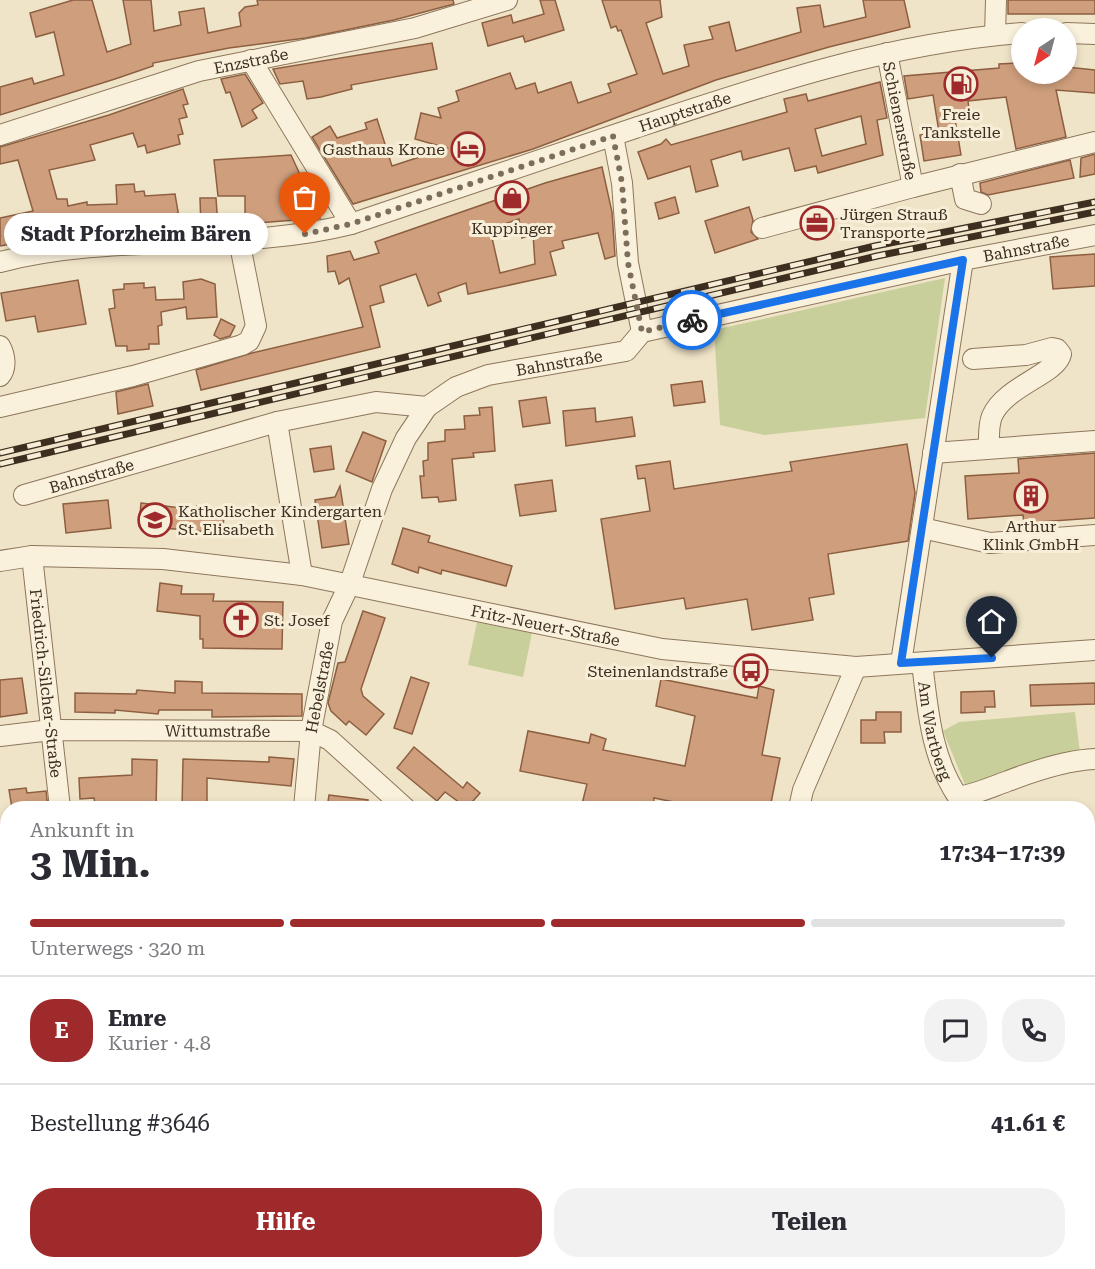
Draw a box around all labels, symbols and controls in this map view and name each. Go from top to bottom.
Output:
north arrow [1011,18,1077,84]
map controls [1011,18,1077,84]
street label: Enzstraße [212,44,290,77]
street label: Schienenstraße [879,60,921,182]
fuel station icon: Freie Tankstelle [943,66,979,102]
street label: Hauptstraße [636,88,733,136]
place label: Freie Tankstelle [921,105,1001,142]
hotel icon: Gasthaus Krone [450,131,486,167]
place label: Gasthaus Krone [323,140,445,159]
pin [279,172,330,234]
shop icon: Kuppinger [494,180,530,216]
icon: bag [288,181,321,214]
office icon: Jürgen Strauß Transporte [799,205,835,241]
place label: Jürgen Strauß Transporte [840,205,948,242]
callout: Stadt Pforzheim Bären [5,213,269,255]
place label: Kuppinger [471,219,553,238]
text: Stadt Pforzheim Bären [21,222,251,246]
street label: Bahnstraße [981,231,1071,266]
courier [662,290,722,350]
icon: bike [676,304,709,337]
street label: Bahnstraße [514,346,604,379]
street label: Bahnstraße [47,454,136,497]
building icon: Arthur Klink GmbH [1013,478,1049,514]
school or university icon: Katholischer Kindergarten St. Elisabeth [137,502,173,538]
place label: Katholischer Kindergarten St. Elisabeth [178,502,382,539]
place label: Arthur Klink GmbH [983,517,1079,554]
street label: Friedrich-Silcher-Straße [26,588,66,779]
pin [966,596,1017,658]
street label: Fritz-Neuert-Straße [469,600,622,650]
church icon: St. Josef [223,602,259,638]
icon: home [975,605,1008,638]
place label: St. Josef [264,611,330,630]
street label: Hebelstraße [301,639,337,735]
bus stop icon: Steinenlandstraße [733,653,769,689]
place label: Steinenlandstraße [588,662,728,681]
street label: Am Wartberg [915,680,957,784]
street label: Wittumstraße [165,721,271,740]
text: Ankunft in [30,818,134,842]
text: 17:34–17:39 [939,840,1065,865]
text: 3 Min. [30,841,151,887]
text: Unterwegs · 320 m [30,936,205,960]
button: chat [924,999,987,1062]
button: phone [1002,999,1065,1062]
text: Emre [108,1006,166,1031]
text: E [54,1018,69,1043]
text: Kurier · 4.8 [108,1031,211,1055]
text: Bestellung #3646 [30,1111,210,1136]
text: 41.61 € [991,1111,1065,1136]
button: Hilfe [30,1188,542,1257]
button: Teilen [554,1188,1065,1257]

